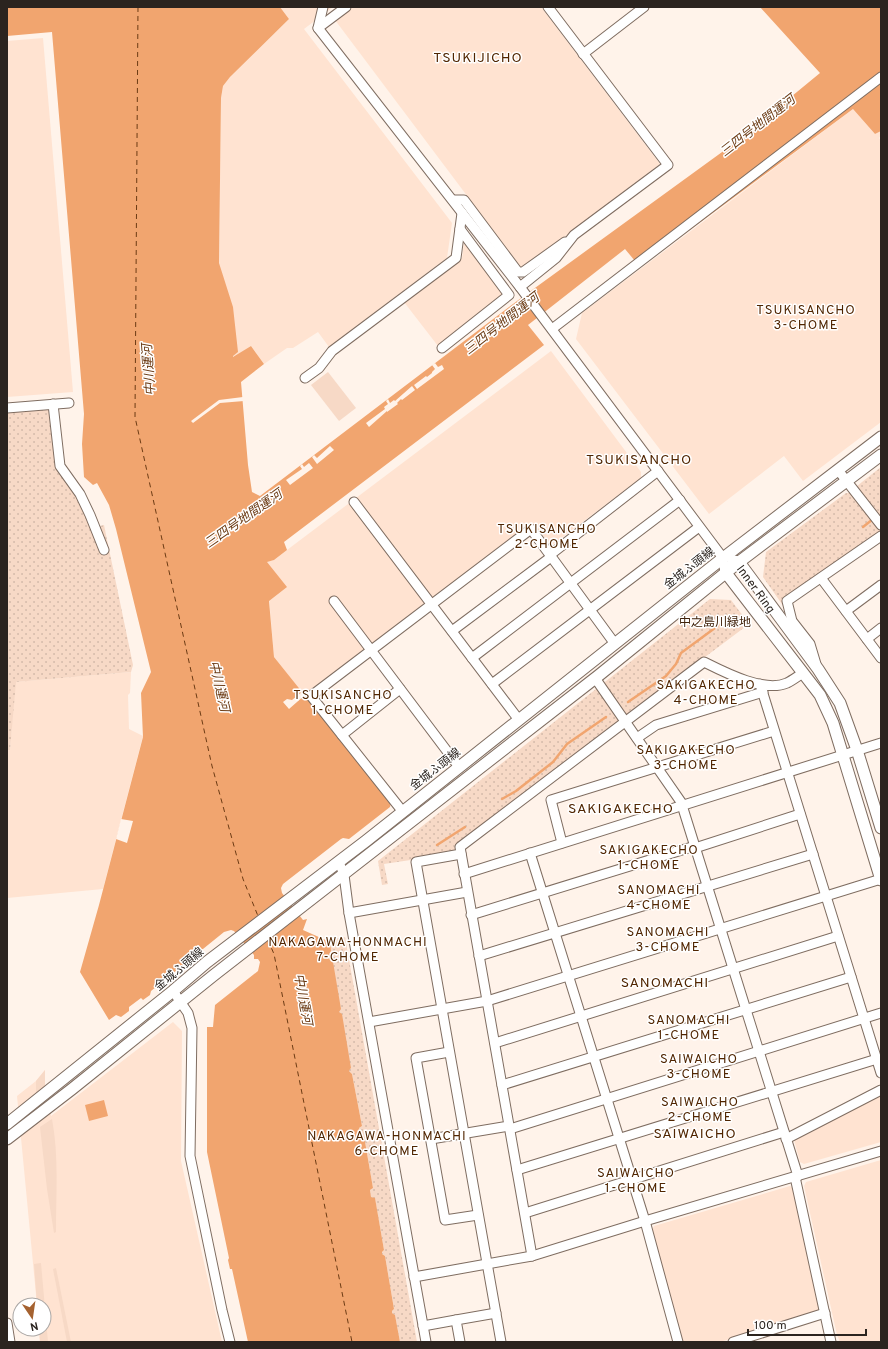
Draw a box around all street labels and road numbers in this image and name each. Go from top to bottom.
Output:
street label: 金城ふ頭線 [661,544,718,594]
street label: Inner Ring [732,562,778,617]
street label: 金城ふ頭線 [407,745,464,795]
street label: 金城ふ頭線 [152,944,208,995]

